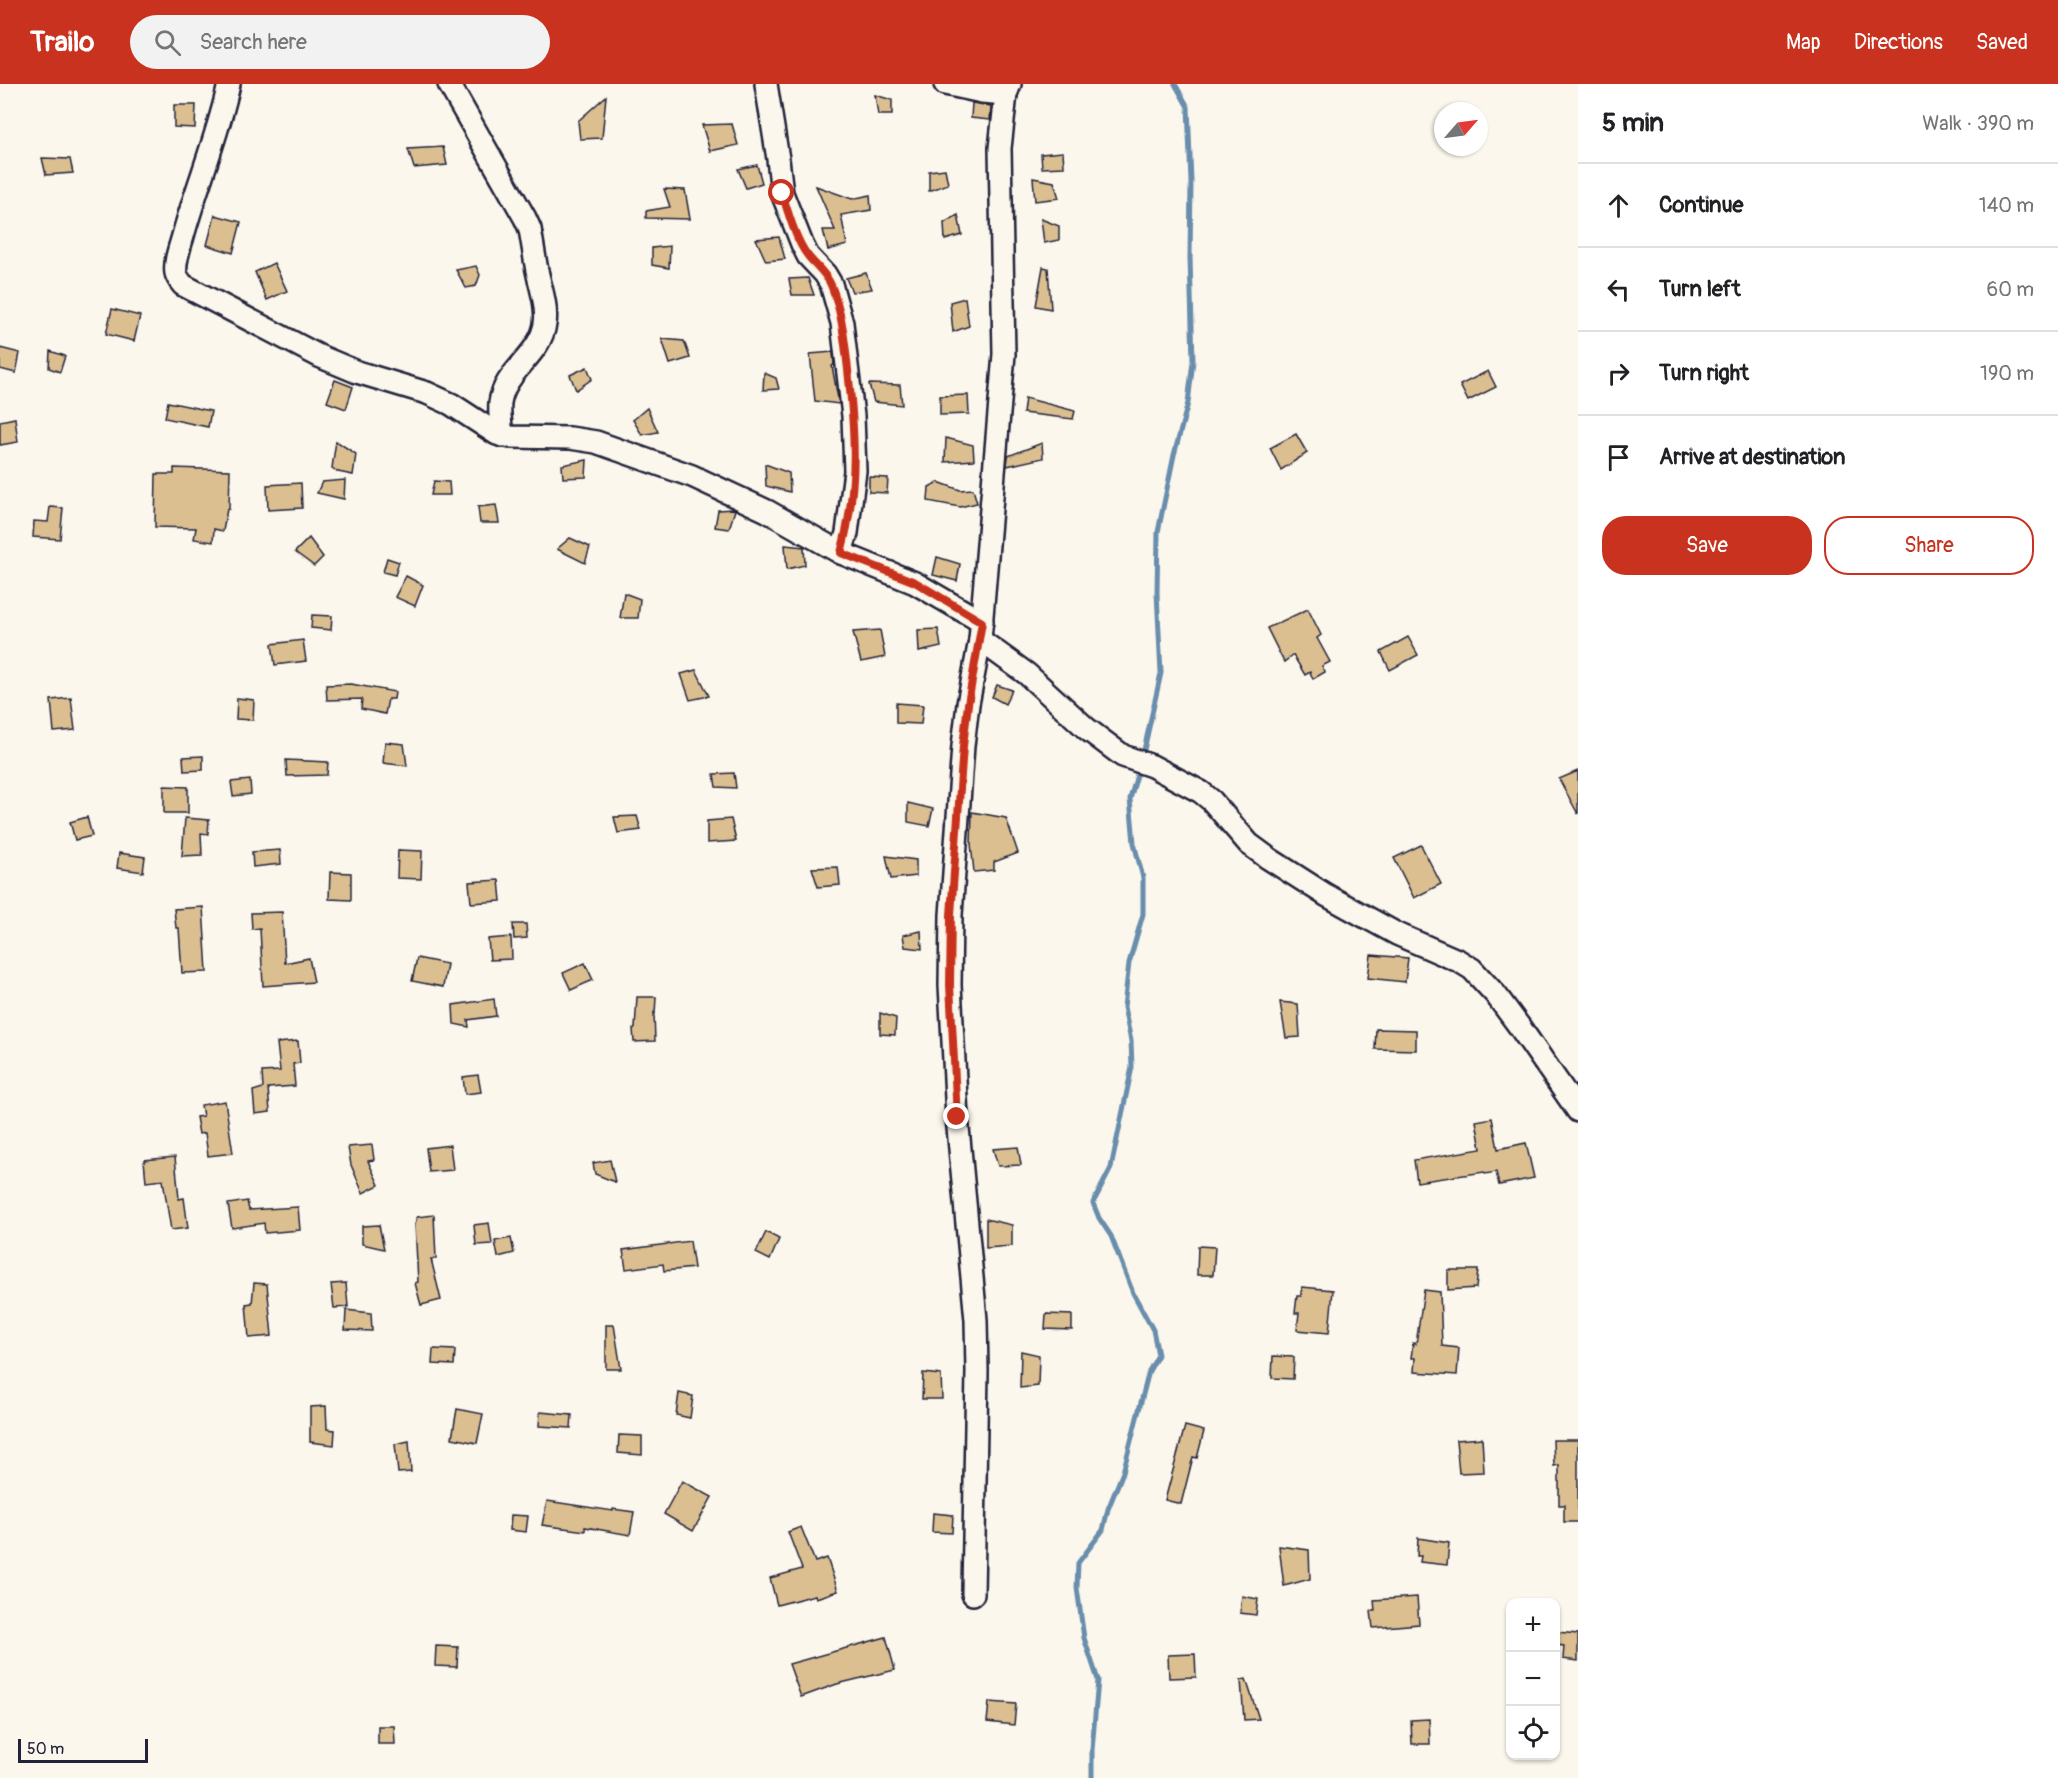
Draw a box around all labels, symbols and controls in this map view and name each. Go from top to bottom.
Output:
search box [130,15,550,69]
text: Trailo [30,25,94,60]
icon: search [151,26,184,59]
text: Search here [199,28,307,56]
text: Map [1786,29,1821,56]
text: Directions [1854,29,1943,56]
text: Saved [1976,29,2028,56]
north arrow [1434,102,1488,156]
text: 5 min [1602,107,1664,139]
text: Walk · 390 m [1922,111,2034,136]
route start [768,179,794,205]
icon: ahead [1602,189,1635,222]
text: Continue [1659,191,1743,219]
text: 140 m [1979,193,2034,218]
icon: left [1602,273,1635,306]
text: Turn left [1659,275,1741,303]
text: 60 m [1987,277,2034,302]
icon: right [1602,357,1635,390]
text: Turn right [1659,359,1749,387]
text: 190 m [1980,361,2034,386]
icon: arrive [1602,441,1635,474]
text: Arrive at destination [1659,443,1845,471]
button: Save [1602,516,1812,575]
button: Share [1824,516,2034,575]
route end [943,1103,969,1129]
map controls [1506,1598,1560,1760]
button: + [1506,1598,1560,1652]
button: − [1506,1652,1560,1706]
button: locate [1506,1706,1560,1760]
scale bar [18,1736,148,1764]
text: 50 m [27,1739,64,1759]

